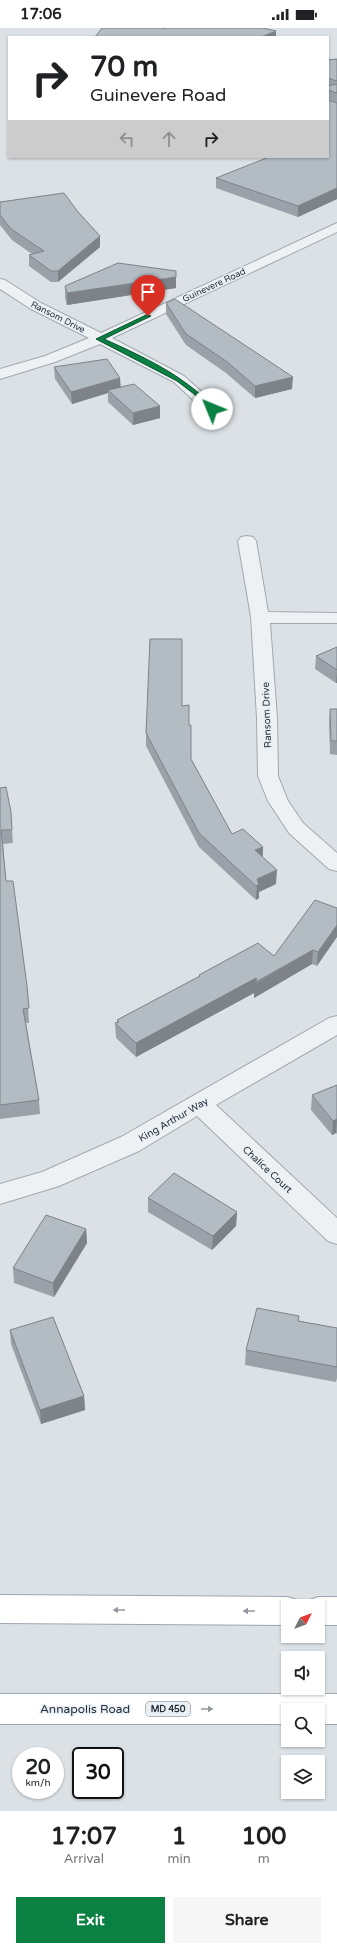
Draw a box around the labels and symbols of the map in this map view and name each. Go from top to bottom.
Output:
street label: Guinevere Road [181,266,247,305]
pin [131,275,165,316]
street label: Ransom Drive [29,299,87,336]
position arrow [191,388,233,430]
street label: Ransom Drive [260,681,274,748]
street label: King Arthur Way [137,1095,211,1145]
street label: Chalice Court [240,1144,295,1196]
north arrow [281,1599,325,1643]
one-way arrow [112,1607,125,1613]
one-way arrow [243,1607,255,1614]
street label: Annapolis Road [40,1702,130,1716]
road number: MD 450 [146,1702,190,1716]
one-way arrow [201,1706,214,1712]
speed limit sign: 30 [72,1747,124,1799]

